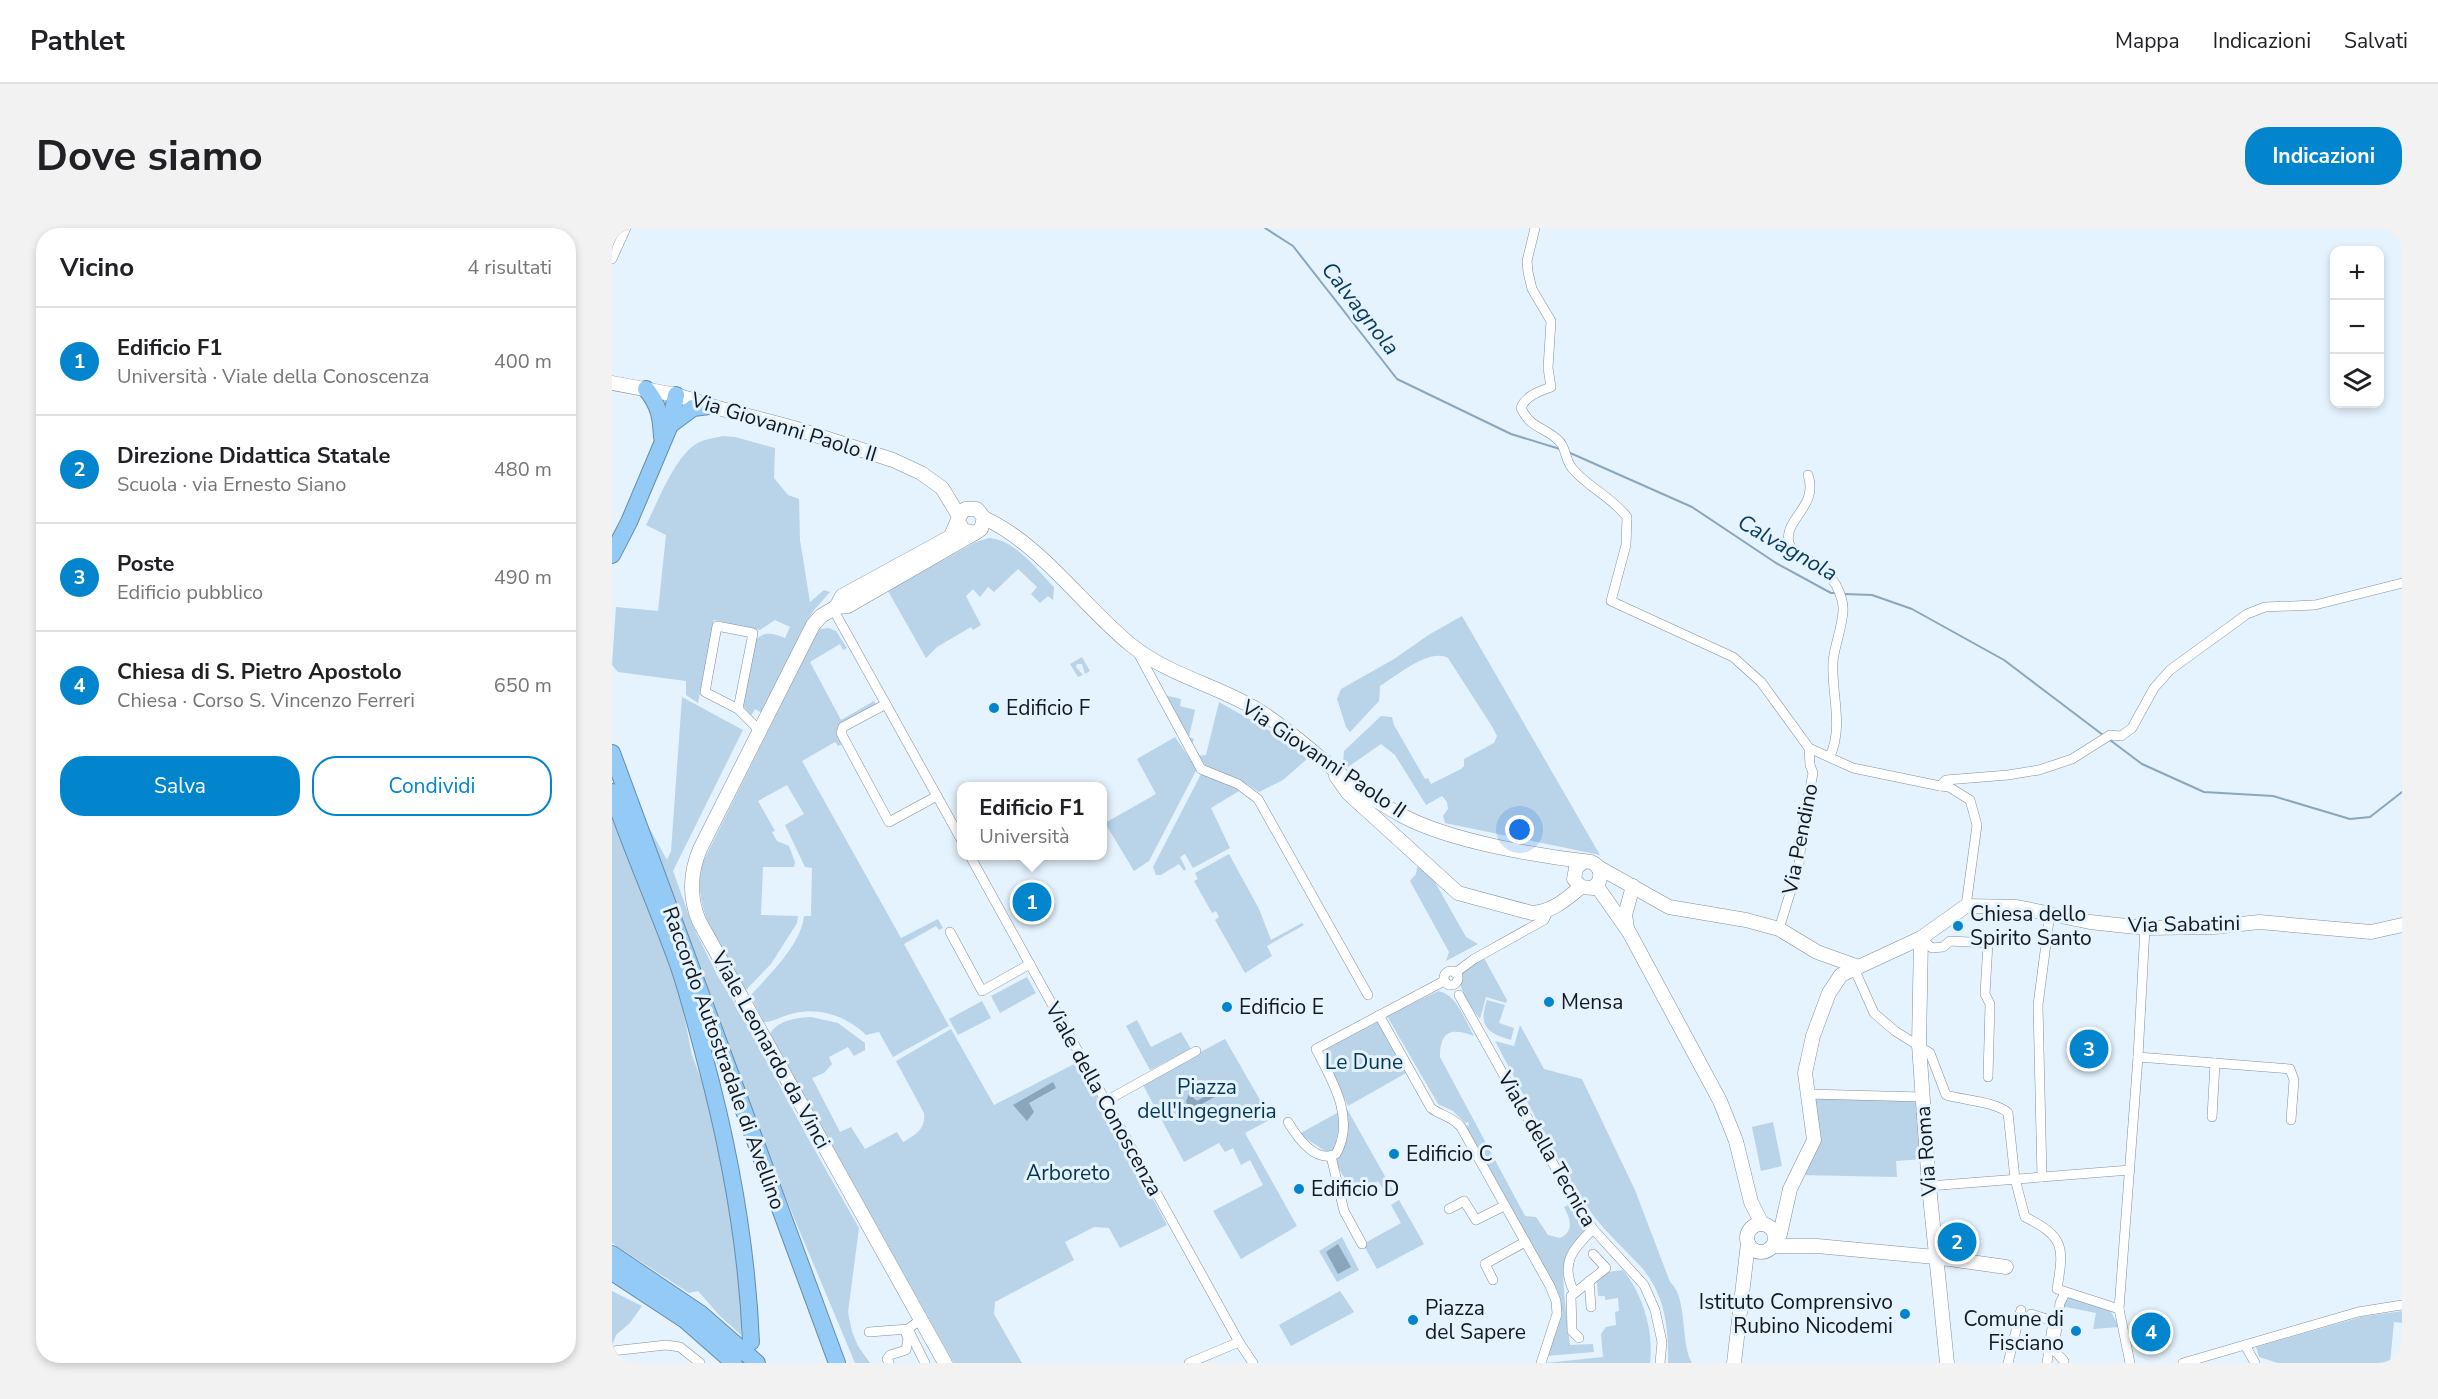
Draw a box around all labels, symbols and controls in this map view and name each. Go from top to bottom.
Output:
text: Pathlet [30,22,125,60]
text: Mappa [2115,27,2180,55]
text: Indicazioni [2213,27,2311,55]
text: Salvati [2344,27,2408,55]
button: Indicazioni [2245,127,2402,185]
text: Dove siamo [36,128,263,185]
map controls [2330,246,2384,408]
button: + [2330,246,2384,300]
text: Vicino [60,250,134,285]
text: 4 risultati [467,254,552,281]
water label: Calvagnola [1314,256,1406,362]
button: − [2330,300,2384,354]
text: Edificio F1 [117,333,223,363]
text: 1 [74,348,86,375]
text: 400 m [494,348,552,375]
button: layers [2330,354,2384,408]
text: Università · Viale della Conoscenza [117,363,429,390]
street label: Via Giovanni Paolo II [687,385,880,469]
text: Direzione Didattica Statale [117,441,390,471]
text: 2 [74,456,86,483]
text: 480 m [494,456,552,483]
text: Scuola · via Ernesto Siano [117,471,346,498]
water label: Calvagnola [1732,507,1843,589]
text: Poste [117,549,174,579]
text: 3 [74,564,86,591]
text: 490 m [494,564,552,591]
text: Edificio pubblico [117,579,263,606]
text: Chiesa di S. Pietro Apostolo [117,657,402,687]
text: 4 [74,672,86,699]
text: 650 m [494,672,552,699]
text: Chiesa · Corso S. Vincenzo Ferreri [117,687,415,714]
street label: Via Giovanni Paolo II [1235,693,1412,825]
place label: Edificio F [1006,694,1090,722]
marker: Edificio F [987,701,1001,715]
button: Salva [60,756,300,816]
button: Condividi [312,756,552,816]
street label: Via Pendino [1775,781,1824,898]
popup [957,782,1107,860]
text: Edificio F1 [979,793,1085,823]
your location [1505,815,1534,844]
text: Università [979,823,1070,850]
pin: 1 [1012,880,1052,924]
place label: Chiesa dello Spirito Santo [1970,900,2092,952]
street label: Raccordo Autostradale di Avellino [656,903,792,1213]
street label: Via Sabatini [2127,909,2240,939]
marker: Chiesa dello Spirito Santo [1951,919,1965,933]
street label: Viale Leonardo da Vinci [705,945,837,1154]
place label: Mensa [1561,988,1623,1016]
place label: Edificio E [1239,993,1324,1021]
marker: Mensa [1542,995,1556,1009]
street label: Viale della Conoscenza [1039,996,1169,1201]
marker: Edificio E [1220,1000,1234,1014]
pin: 3 [2070,1026,2108,1072]
park label: Le Dune [1325,1048,1403,1076]
street label: Viale della Tecnica [1491,1065,1603,1232]
park label: Piazza dell'Ingegneria [1137,1073,1277,1125]
street label: Via Roma [1909,1105,1943,1198]
place label: Edificio C [1406,1140,1493,1168]
marker: Edificio C [1387,1147,1401,1161]
park label: Arboreto [1026,1159,1110,1187]
place label: Edificio D [1311,1175,1399,1203]
marker: Edificio D [1292,1182,1306,1196]
pin: 2 [1938,1220,1976,1264]
place label: Istituto Comprensivo Rubino Nicodemi [1699,1288,1893,1340]
place label: Piazza del Sapere [1425,1294,1526,1346]
place label: Comune di Fisciano [1964,1305,2064,1357]
marker: Istituto Comprensivo Rubino Nicodemi [1898,1307,1912,1321]
pin: 4 [2132,1310,2170,1354]
marker: Piazza del Sapere [1406,1313,1420,1327]
marker: Comune di Fisciano [2069,1324,2083,1338]

